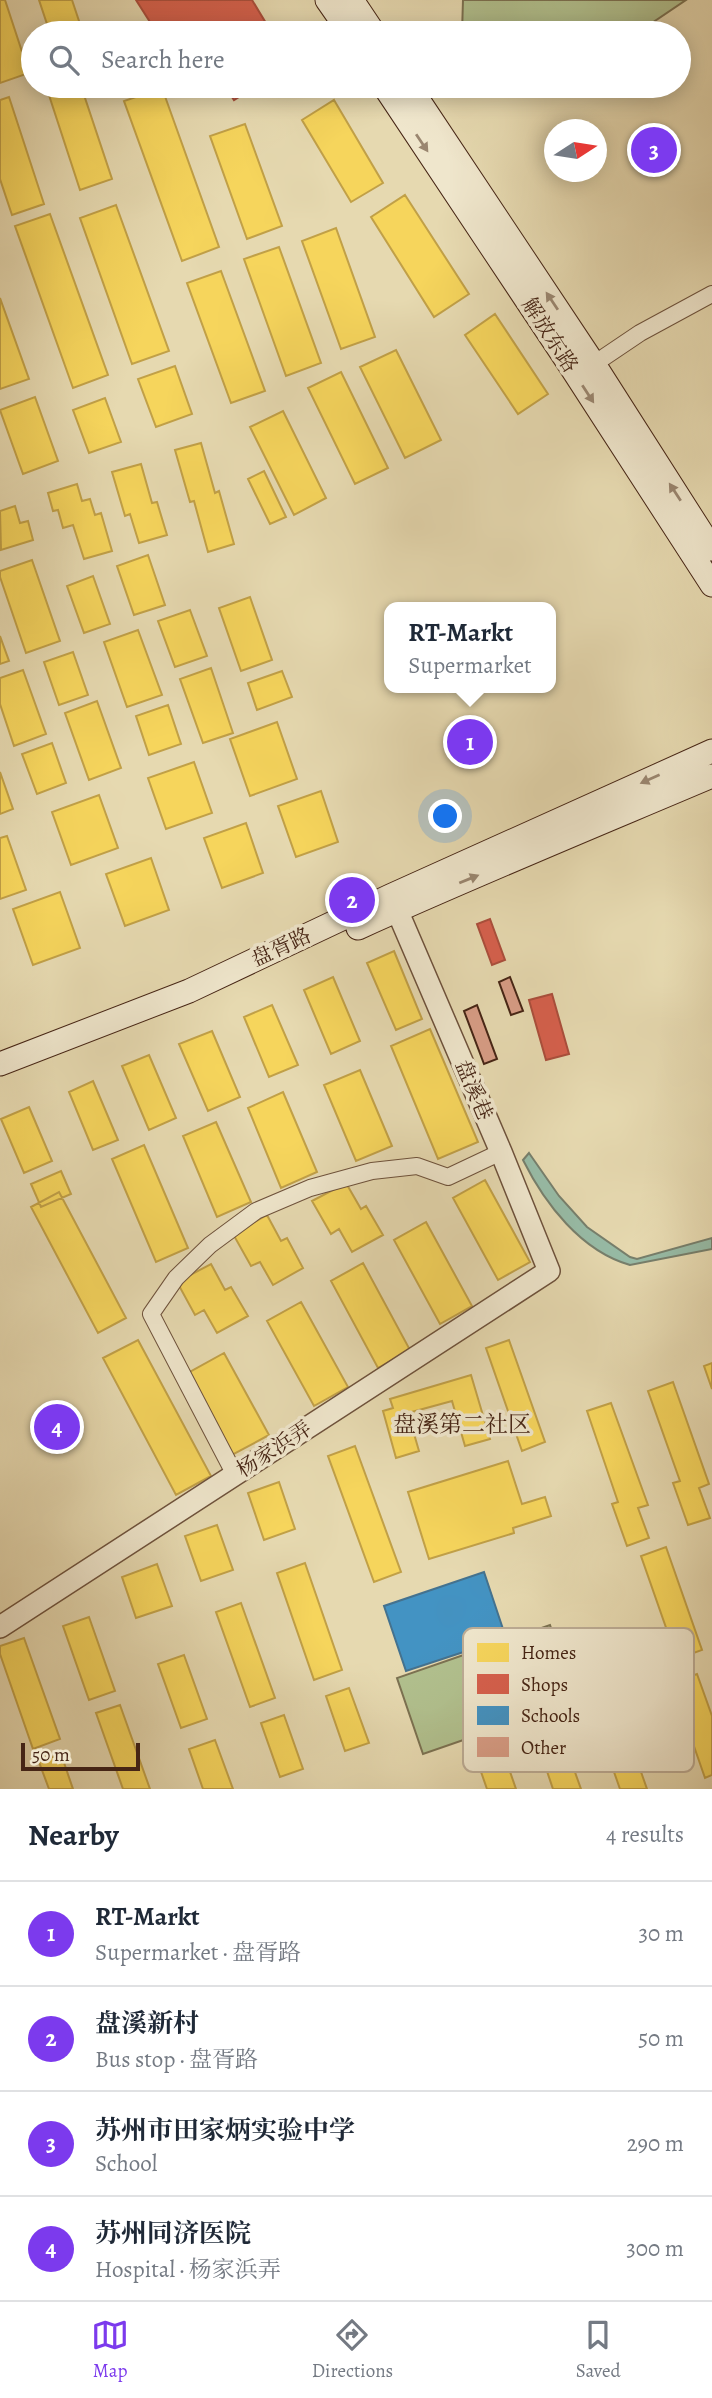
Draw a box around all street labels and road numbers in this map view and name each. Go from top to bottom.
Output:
street label: 解放东路 [515,292,585,378]
street label: 盘胥路 [247,921,315,973]
street label: 盘溪巷 [449,1056,499,1124]
street label: 杨家浜弄 [231,1414,317,1484]

